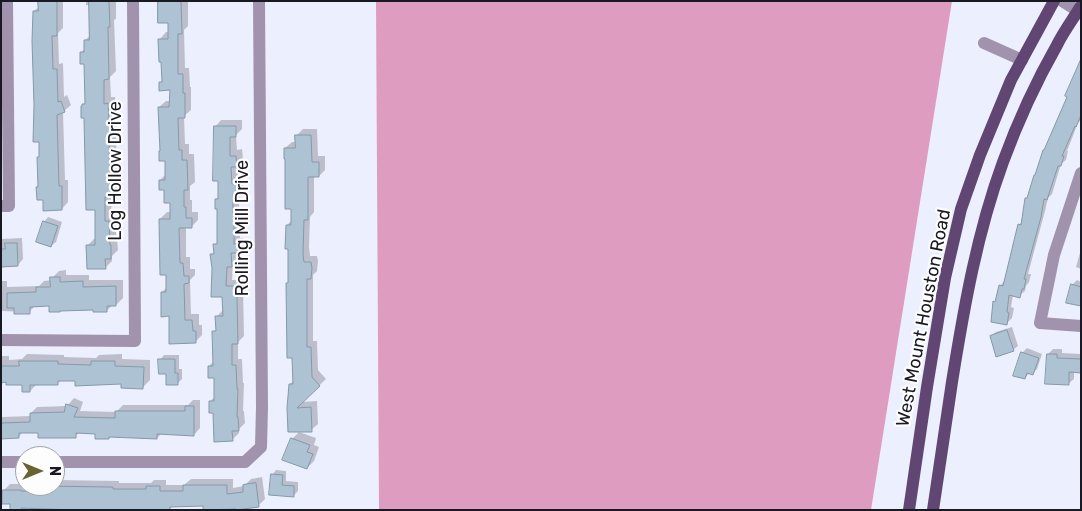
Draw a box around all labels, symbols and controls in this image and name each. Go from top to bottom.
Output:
street label: Log Hollow Drive [105,101,127,241]
street label: Rolling Mill Drive [232,160,254,296]
street label: West Mount Houston Road [892,207,956,429]
north arrow [15,446,65,496]
text: N [46,466,63,476]

